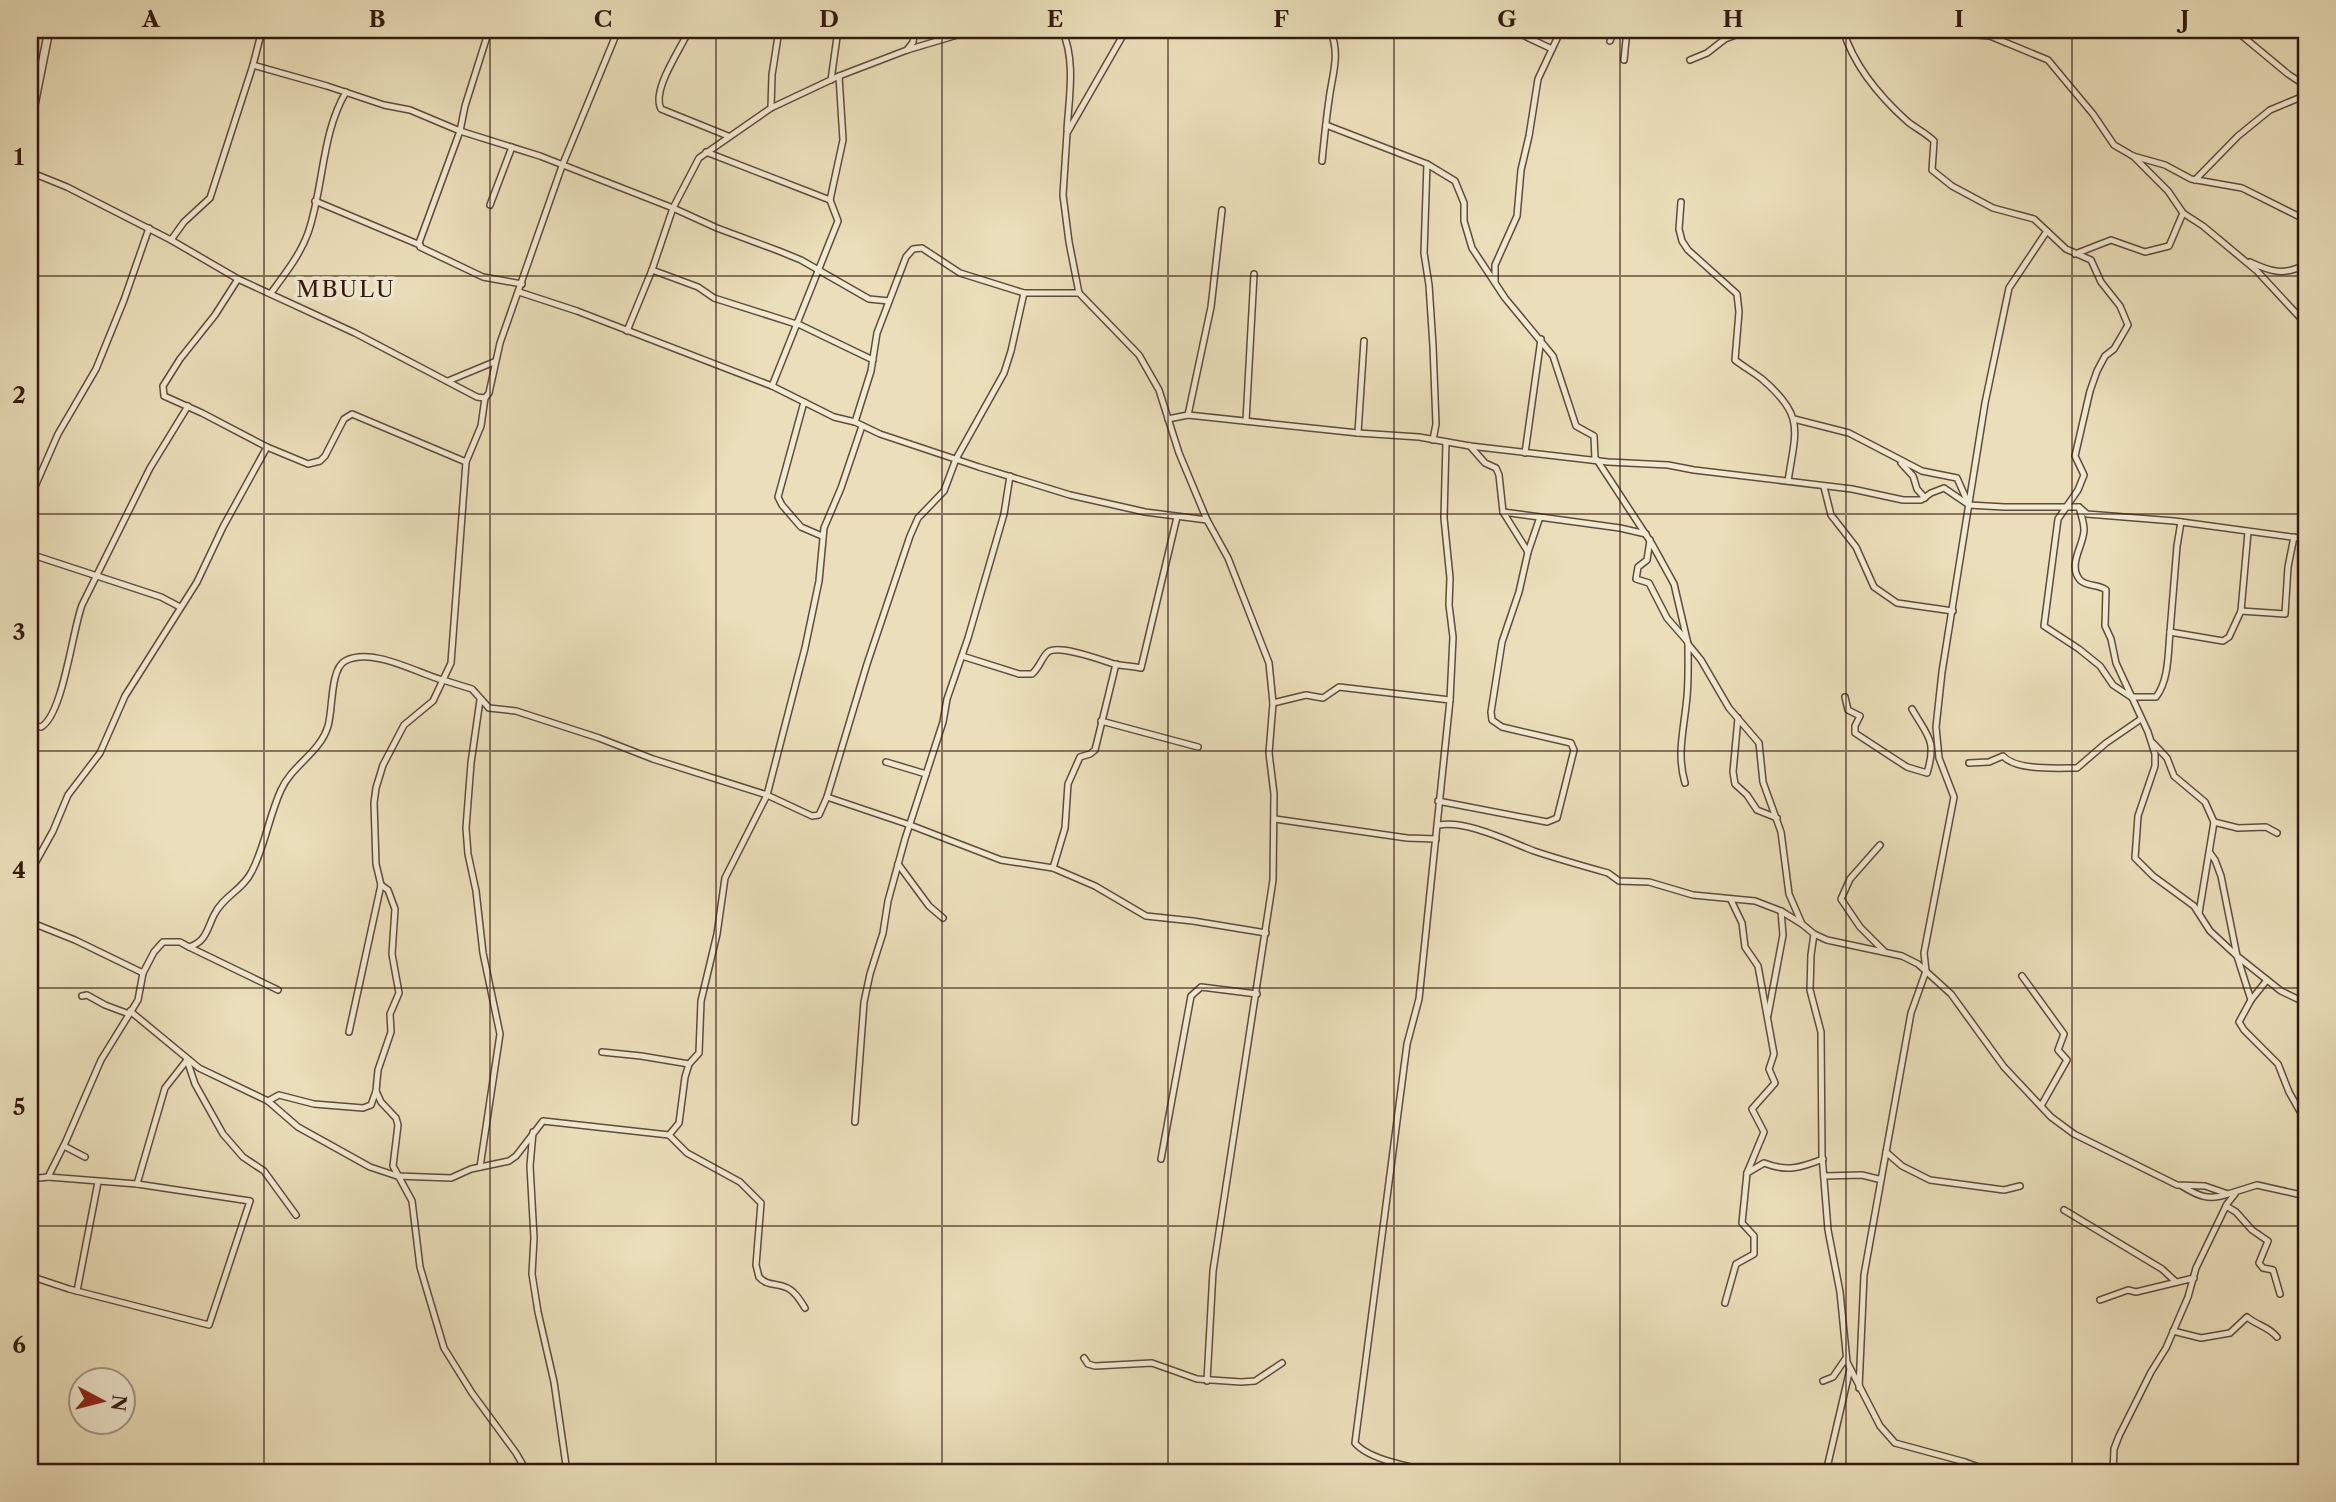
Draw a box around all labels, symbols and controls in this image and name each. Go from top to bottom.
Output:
text: A [141,5,161,33]
text: B [368,5,386,33]
text: C [594,5,612,33]
text: D [819,5,839,33]
text: E [1047,5,1063,33]
text: F [1273,5,1289,33]
text: G [1497,5,1517,33]
text: H [1723,5,1744,33]
text: I [1954,5,1964,33]
text: J [2176,5,2190,33]
text: 1 [14,143,25,171]
district label: MBULU [296,275,396,303]
text: 2 [12,381,26,409]
text: 3 [13,618,26,646]
text: 4 [12,856,26,884]
text: 5 [13,1093,25,1121]
text: 6 [12,1331,26,1359]
north arrow [66,1366,136,1436]
text: N [106,1393,131,1413]

